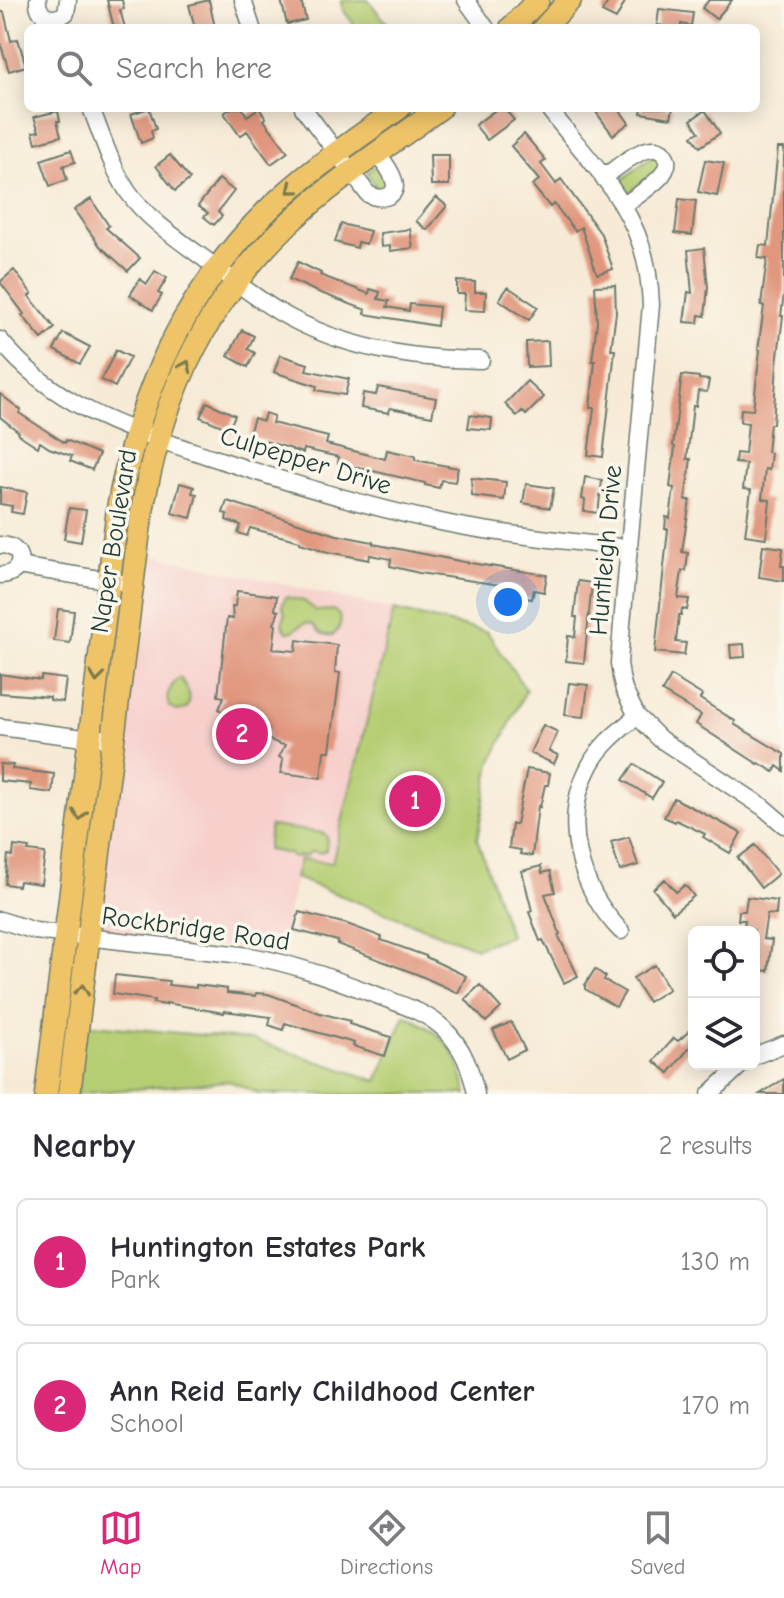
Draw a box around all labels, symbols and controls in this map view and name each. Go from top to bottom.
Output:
search box [24,24,760,112]
icon: search [52,46,96,90]
text: Search here [116,51,272,86]
one-way arrow [287,179,302,194]
one-way arrow [176,360,192,374]
street label: Culpepper Drive [217,421,395,501]
street label: Naper Boulevard [85,447,143,635]
street label: Huntleigh Drive [584,464,628,637]
your location [488,582,528,622]
one-way arrow [89,671,106,684]
pin: 2 [216,704,268,764]
pin: 1 [389,771,441,831]
one-way arrow [72,809,89,822]
street label: Rockbridge Road [100,901,292,957]
map controls [688,926,760,1070]
button: locate [688,926,760,998]
one-way arrow [73,983,90,997]
button: layers [688,998,760,1070]
text: Nearby [32,1126,135,1166]
text: 2 results [659,1131,752,1161]
text: Huntington Estates Park [110,1230,425,1265]
text: 1 [55,1247,65,1277]
text: 130 m [681,1247,750,1277]
text: Park [110,1265,160,1295]
text: Ann Reid Early Childhood Center [110,1374,534,1409]
text: 2 [54,1391,66,1421]
text: 170 m [681,1391,750,1421]
text: School [110,1409,184,1439]
tab: Map [99,1506,143,1580]
tab: Directions [340,1506,433,1580]
tab: Saved [630,1506,685,1580]

